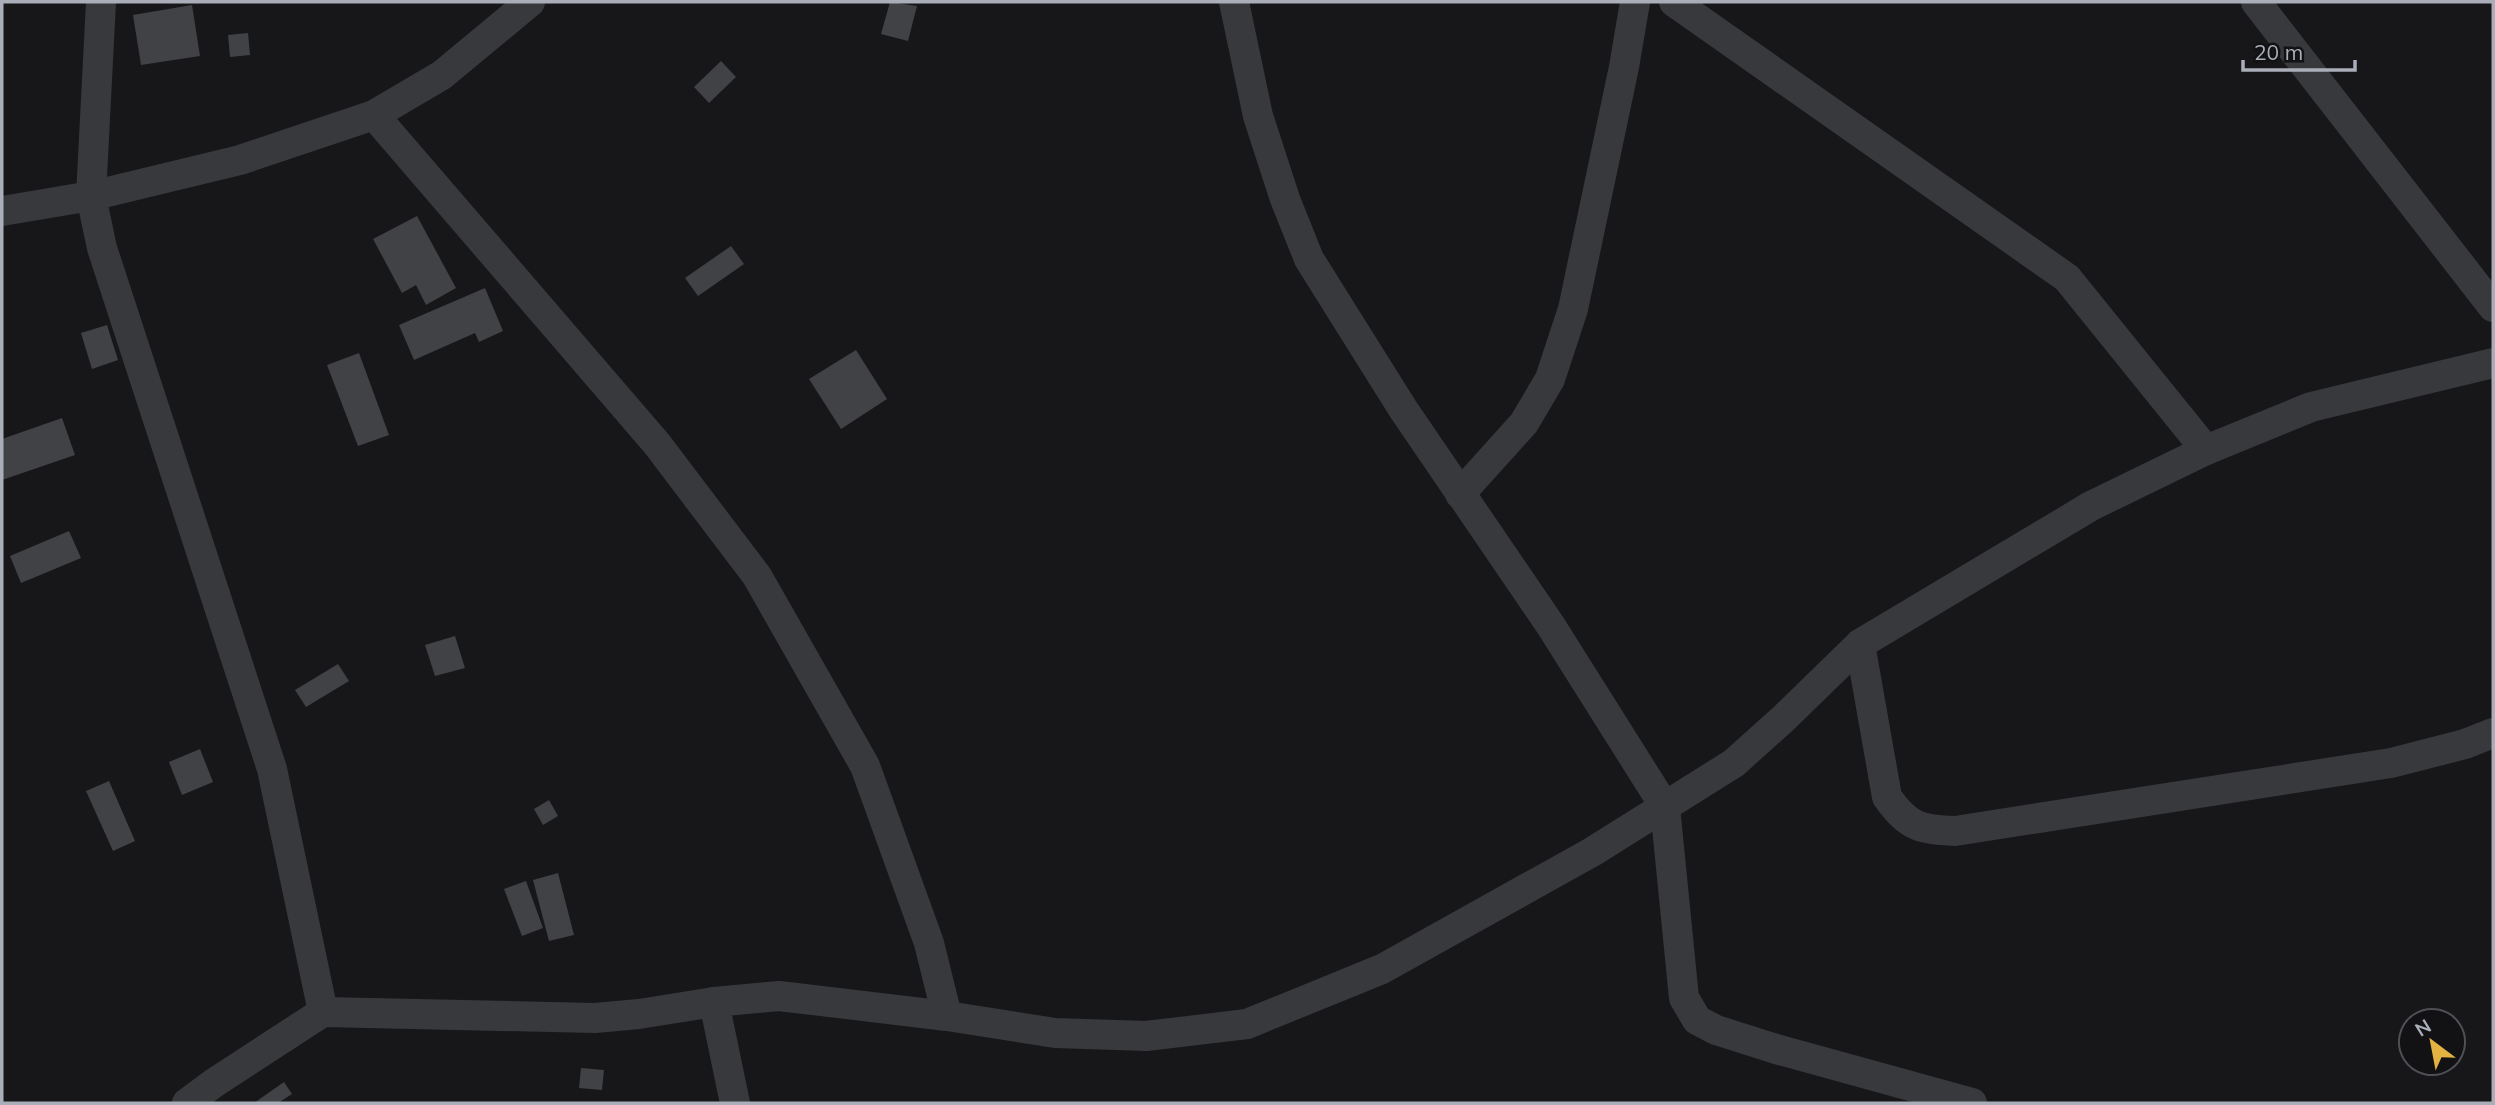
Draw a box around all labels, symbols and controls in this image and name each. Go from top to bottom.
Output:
scale bar [2243,28,2355,72]
text: 20 m [2254,39,2303,65]
north arrow [2397,1007,2467,1077]
text: N [2411,1014,2435,1042]

